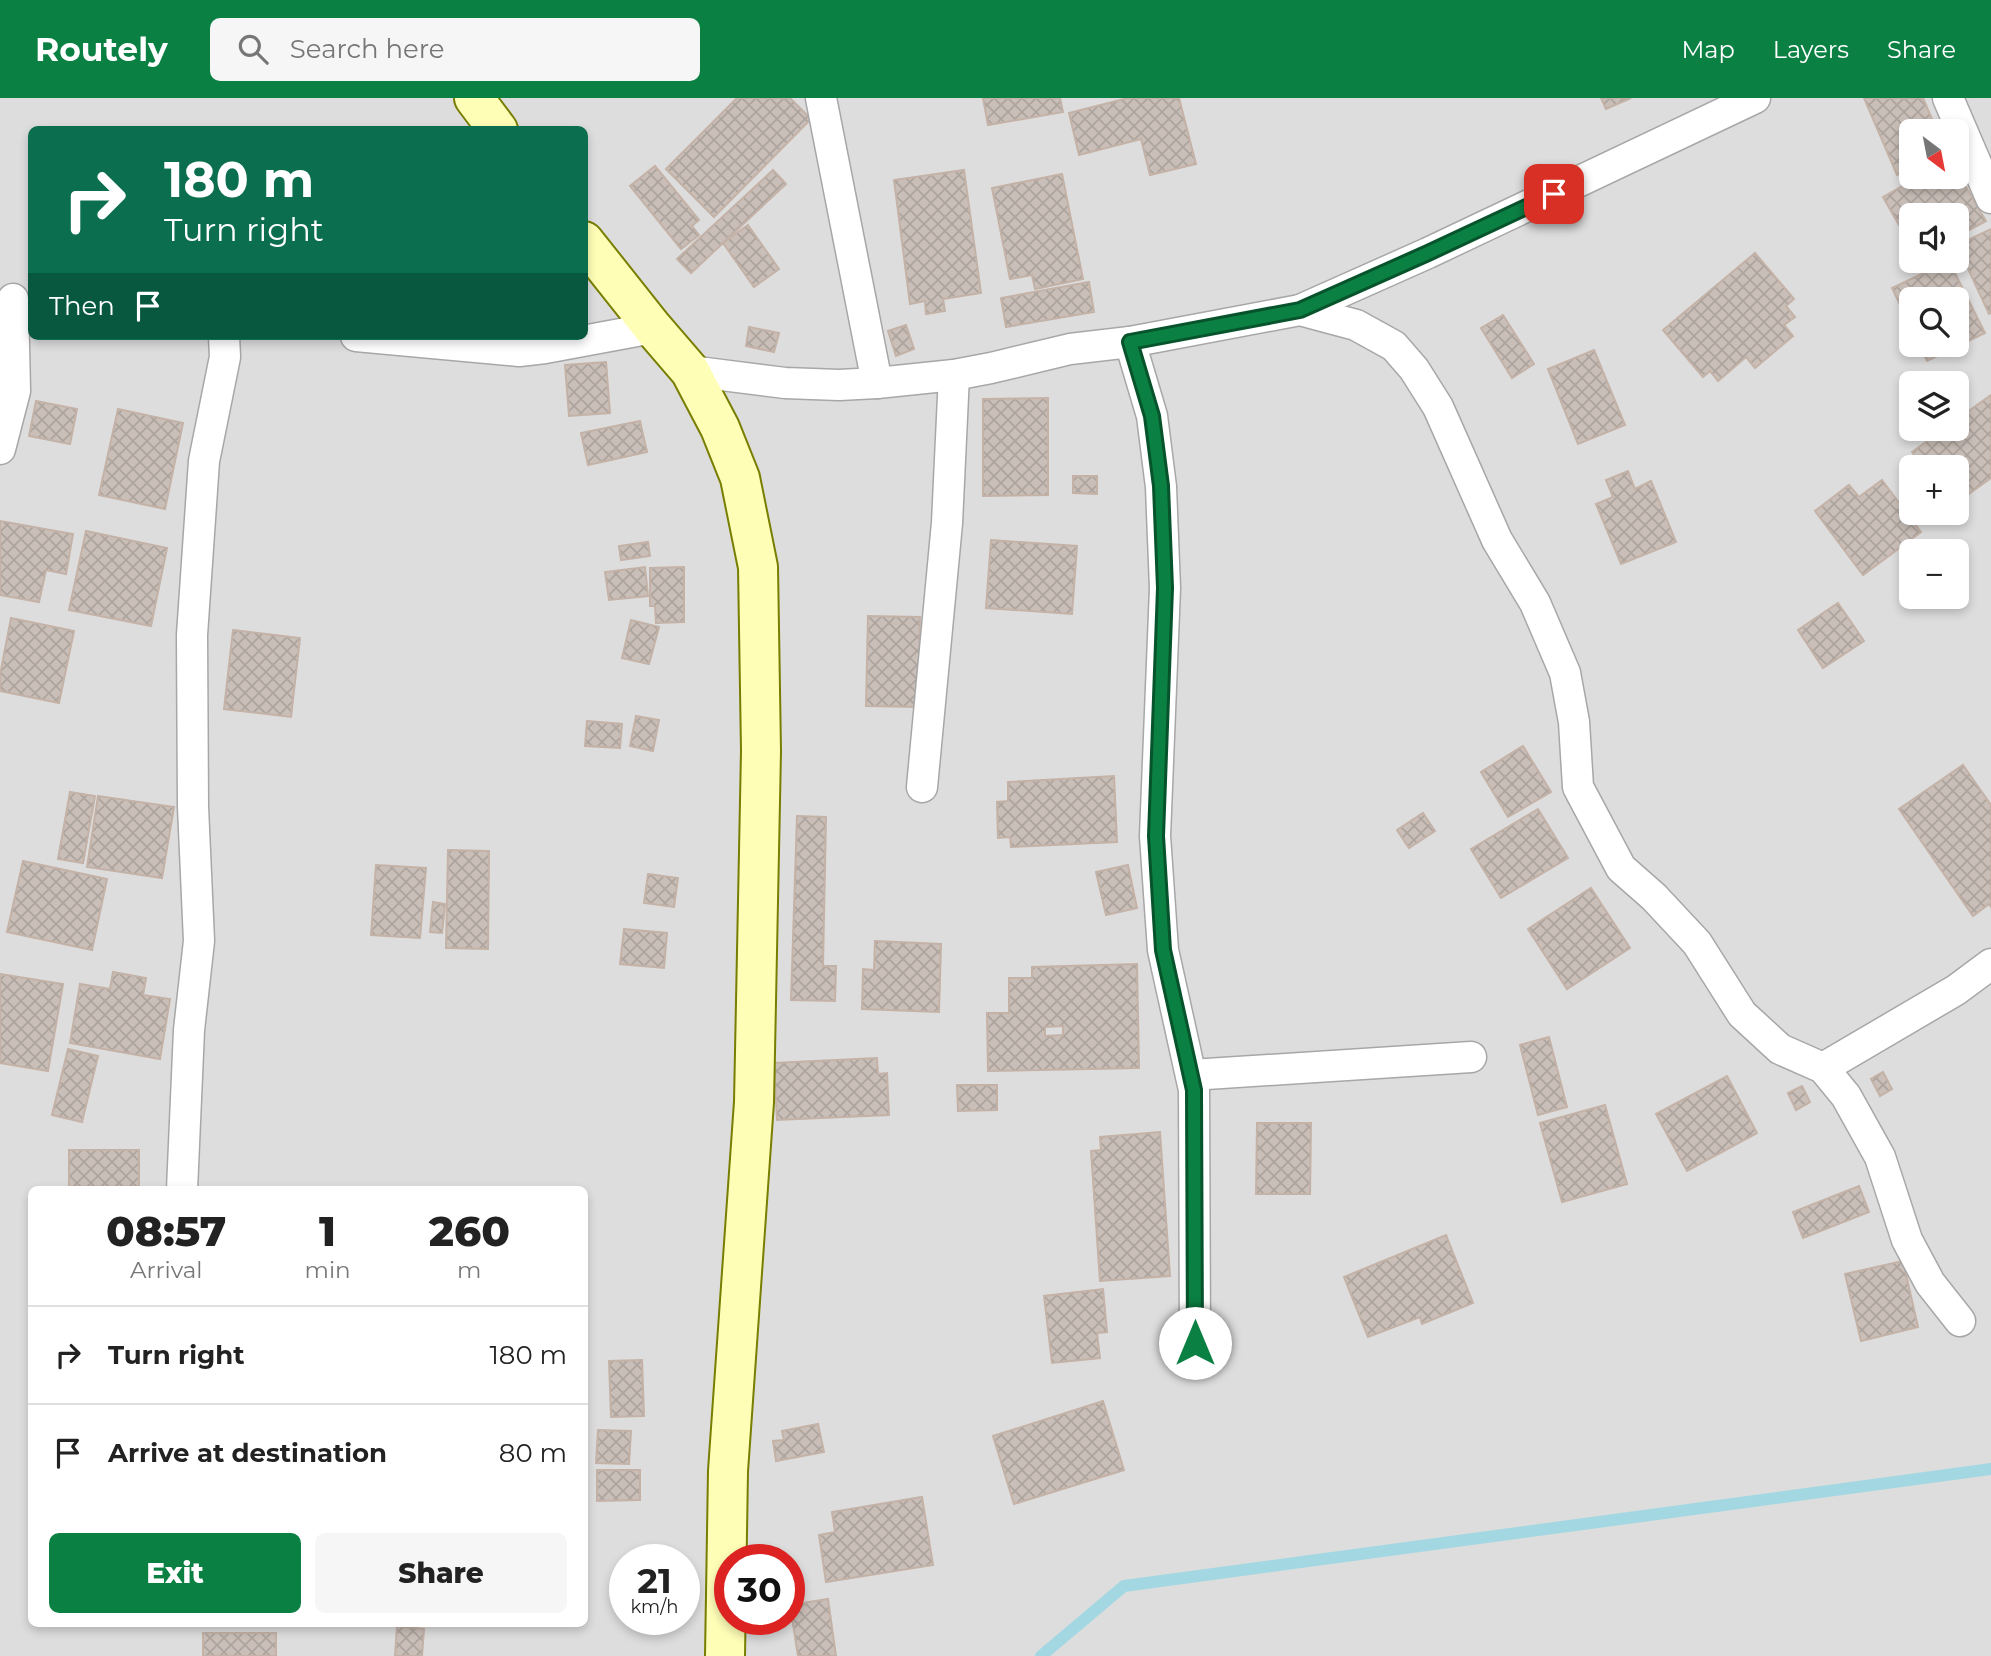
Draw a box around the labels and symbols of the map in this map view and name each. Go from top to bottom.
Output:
north arrow [1899,119,1969,189]
pin [1524,164,1584,224]
position arrow [1158,1306,1232,1380]
speed limit sign: 30 [714,1544,805,1635]

